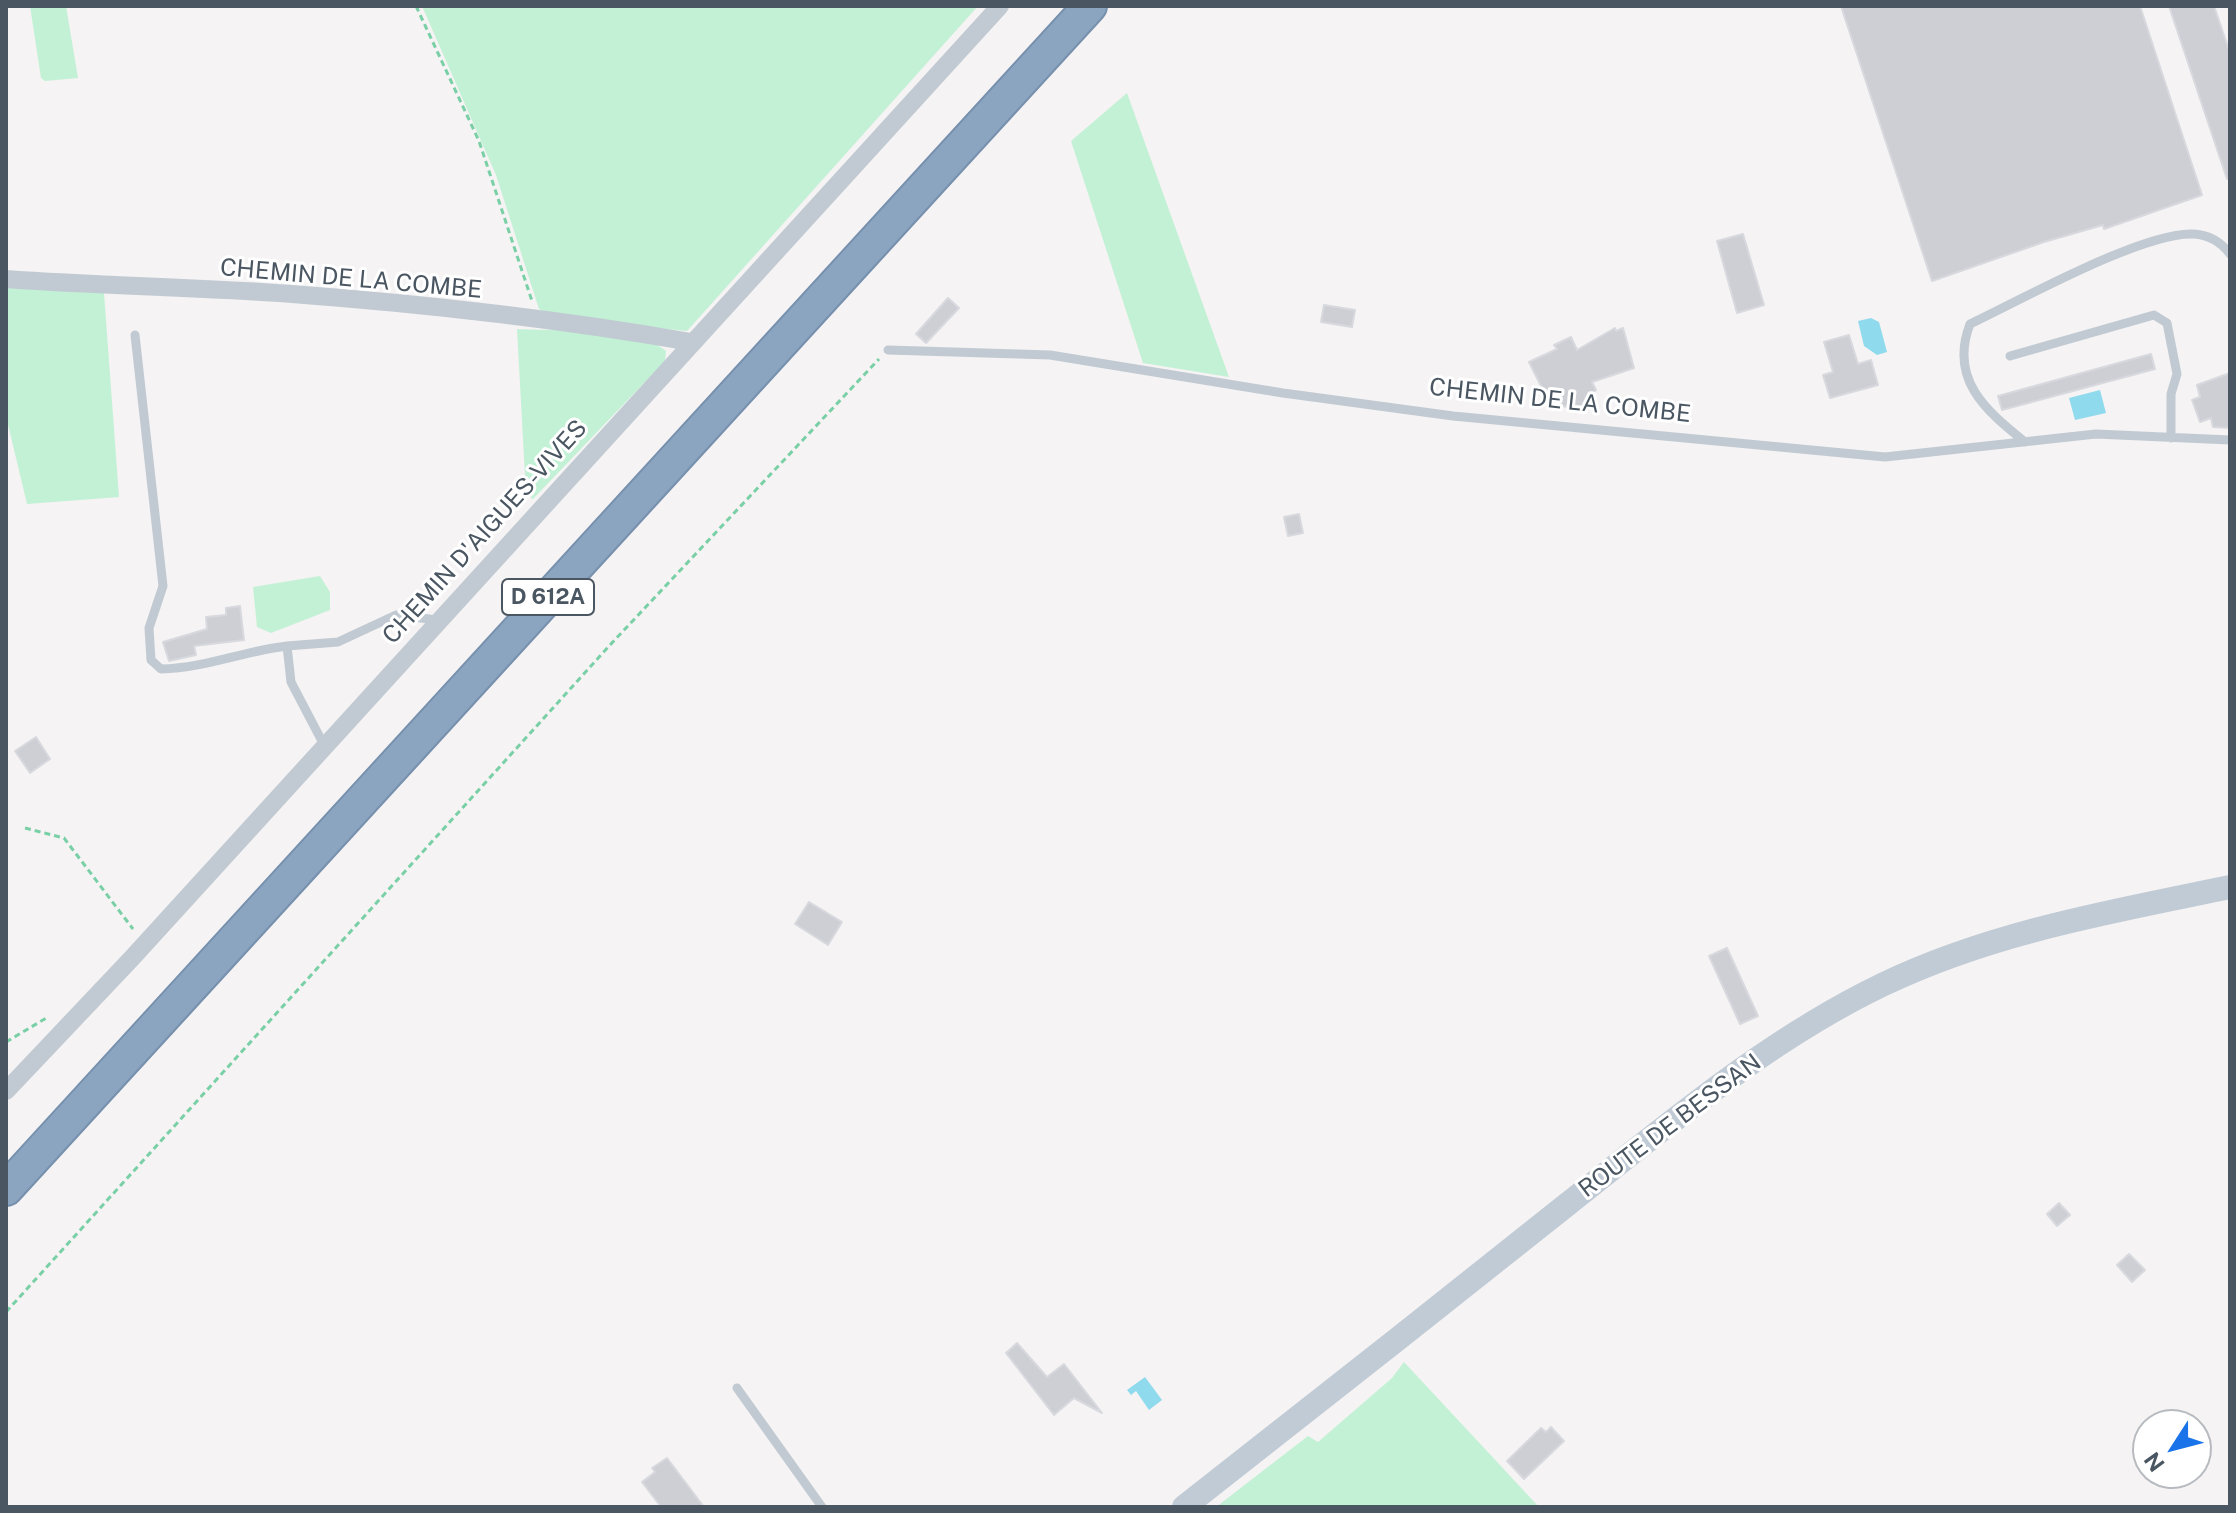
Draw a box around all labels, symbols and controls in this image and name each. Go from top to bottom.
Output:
street label: CHEMIN DE LA COMBE [219,253,483,305]
street label: CHEMIN DE LA COMBE [1428,373,1692,429]
street label: CHEMIN D'AIGUES-VIVES [377,414,593,650]
road number: D 612A [502,579,594,615]
street label: ROUTE DE BESSAN [1573,1048,1767,1204]
north arrow [2132,1409,2212,1489]
text: N [2139,1447,2170,1477]

